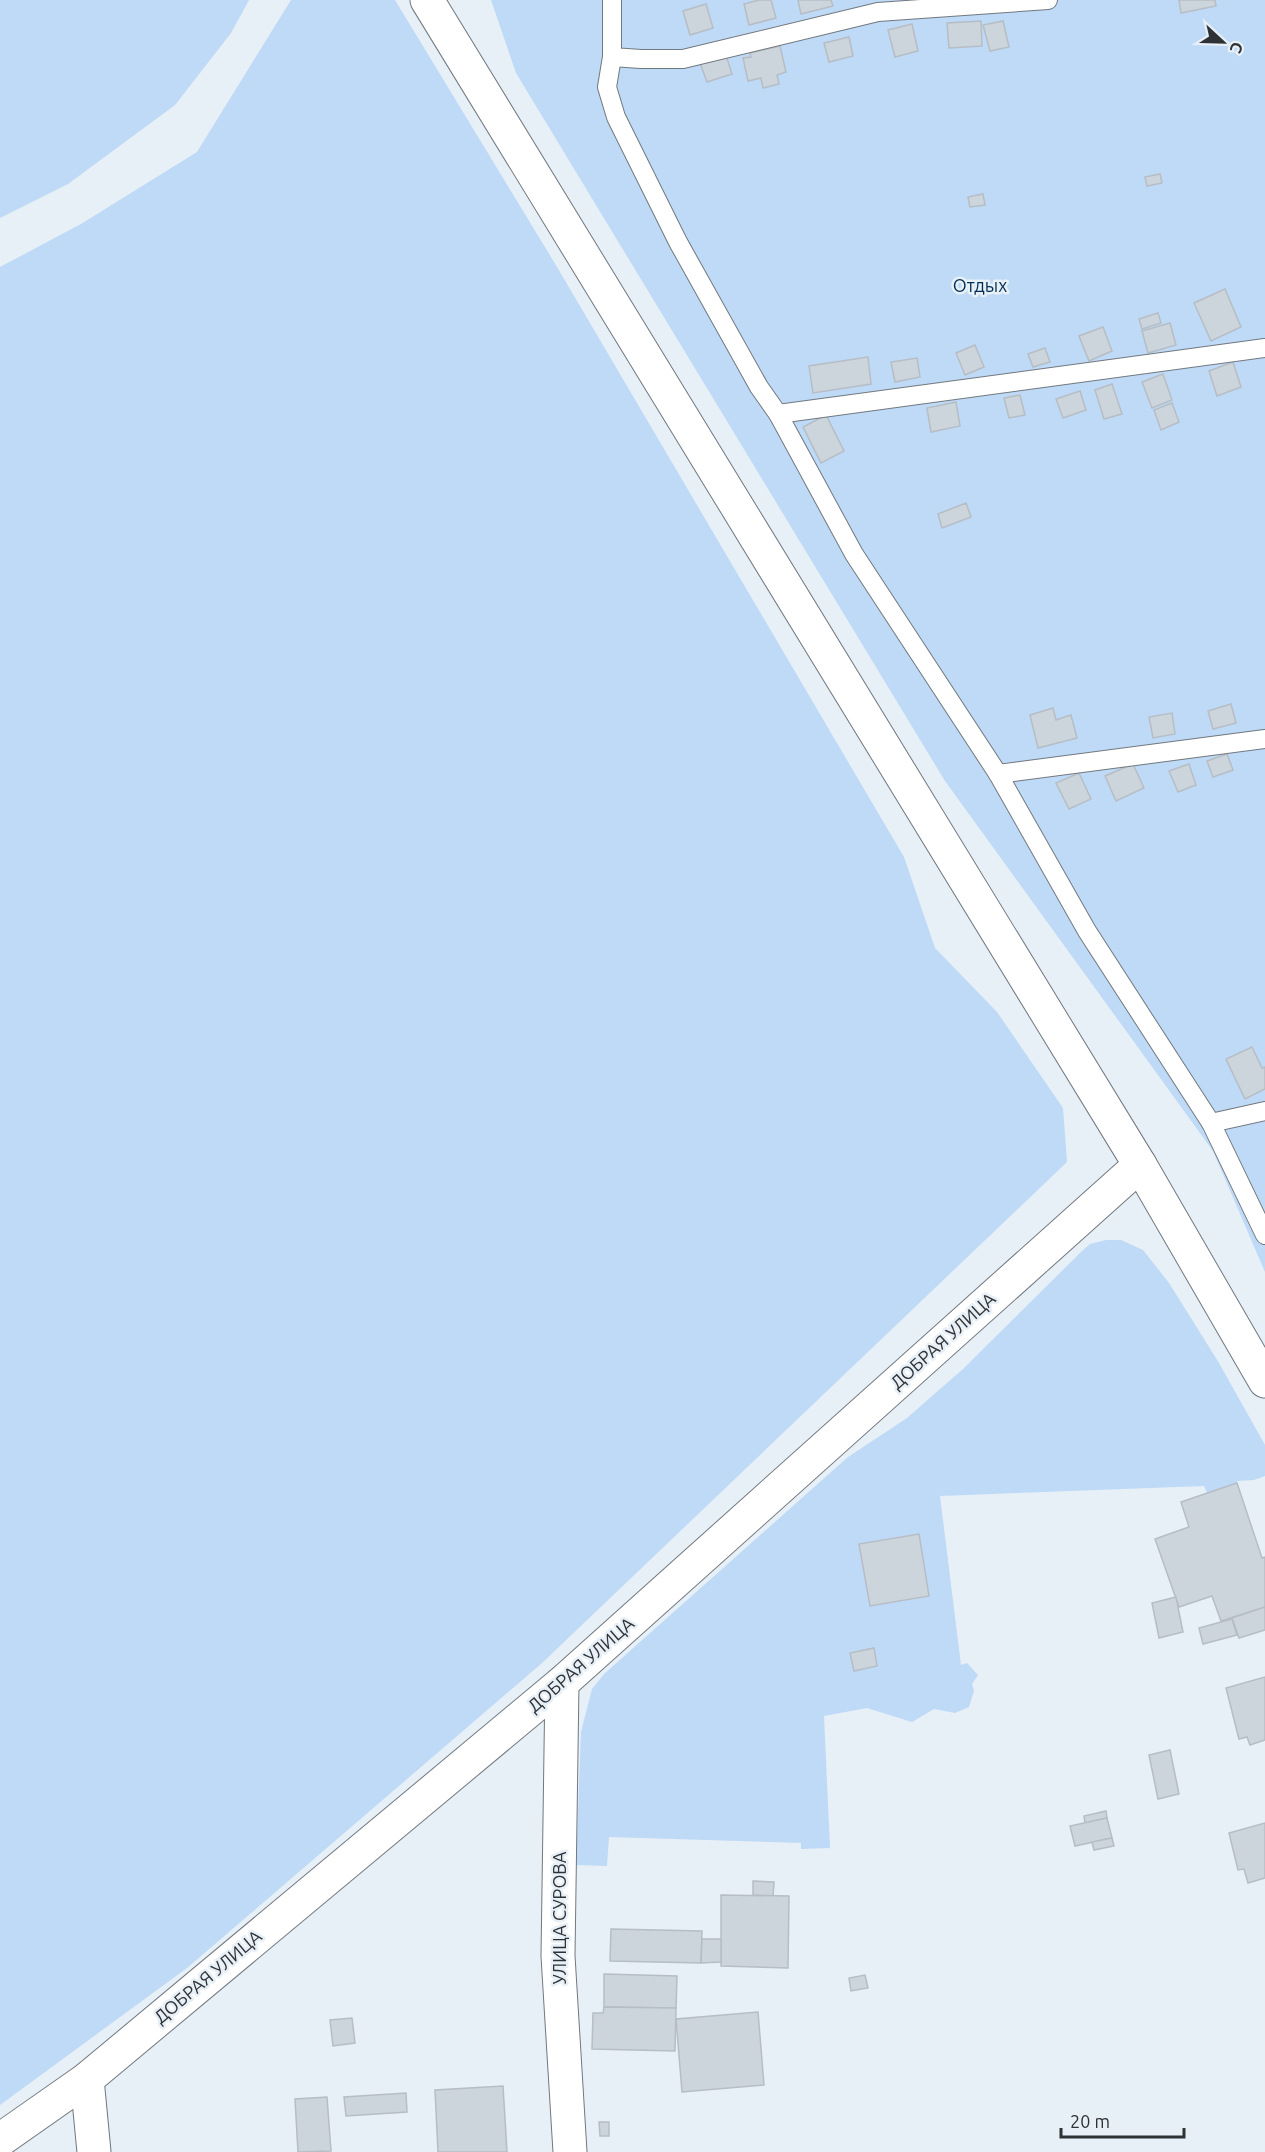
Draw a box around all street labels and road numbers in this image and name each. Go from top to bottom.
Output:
street label: ДОБРАЯ УЛИЦА [886,1288,999,1393]
street label: ДОБРАЯ УЛИЦА [523,1612,638,1716]
street label: УЛИЦА СУРОВА [549,1851,569,1984]
street label: ДОБРАЯ УЛИЦА [150,1925,265,2027]

